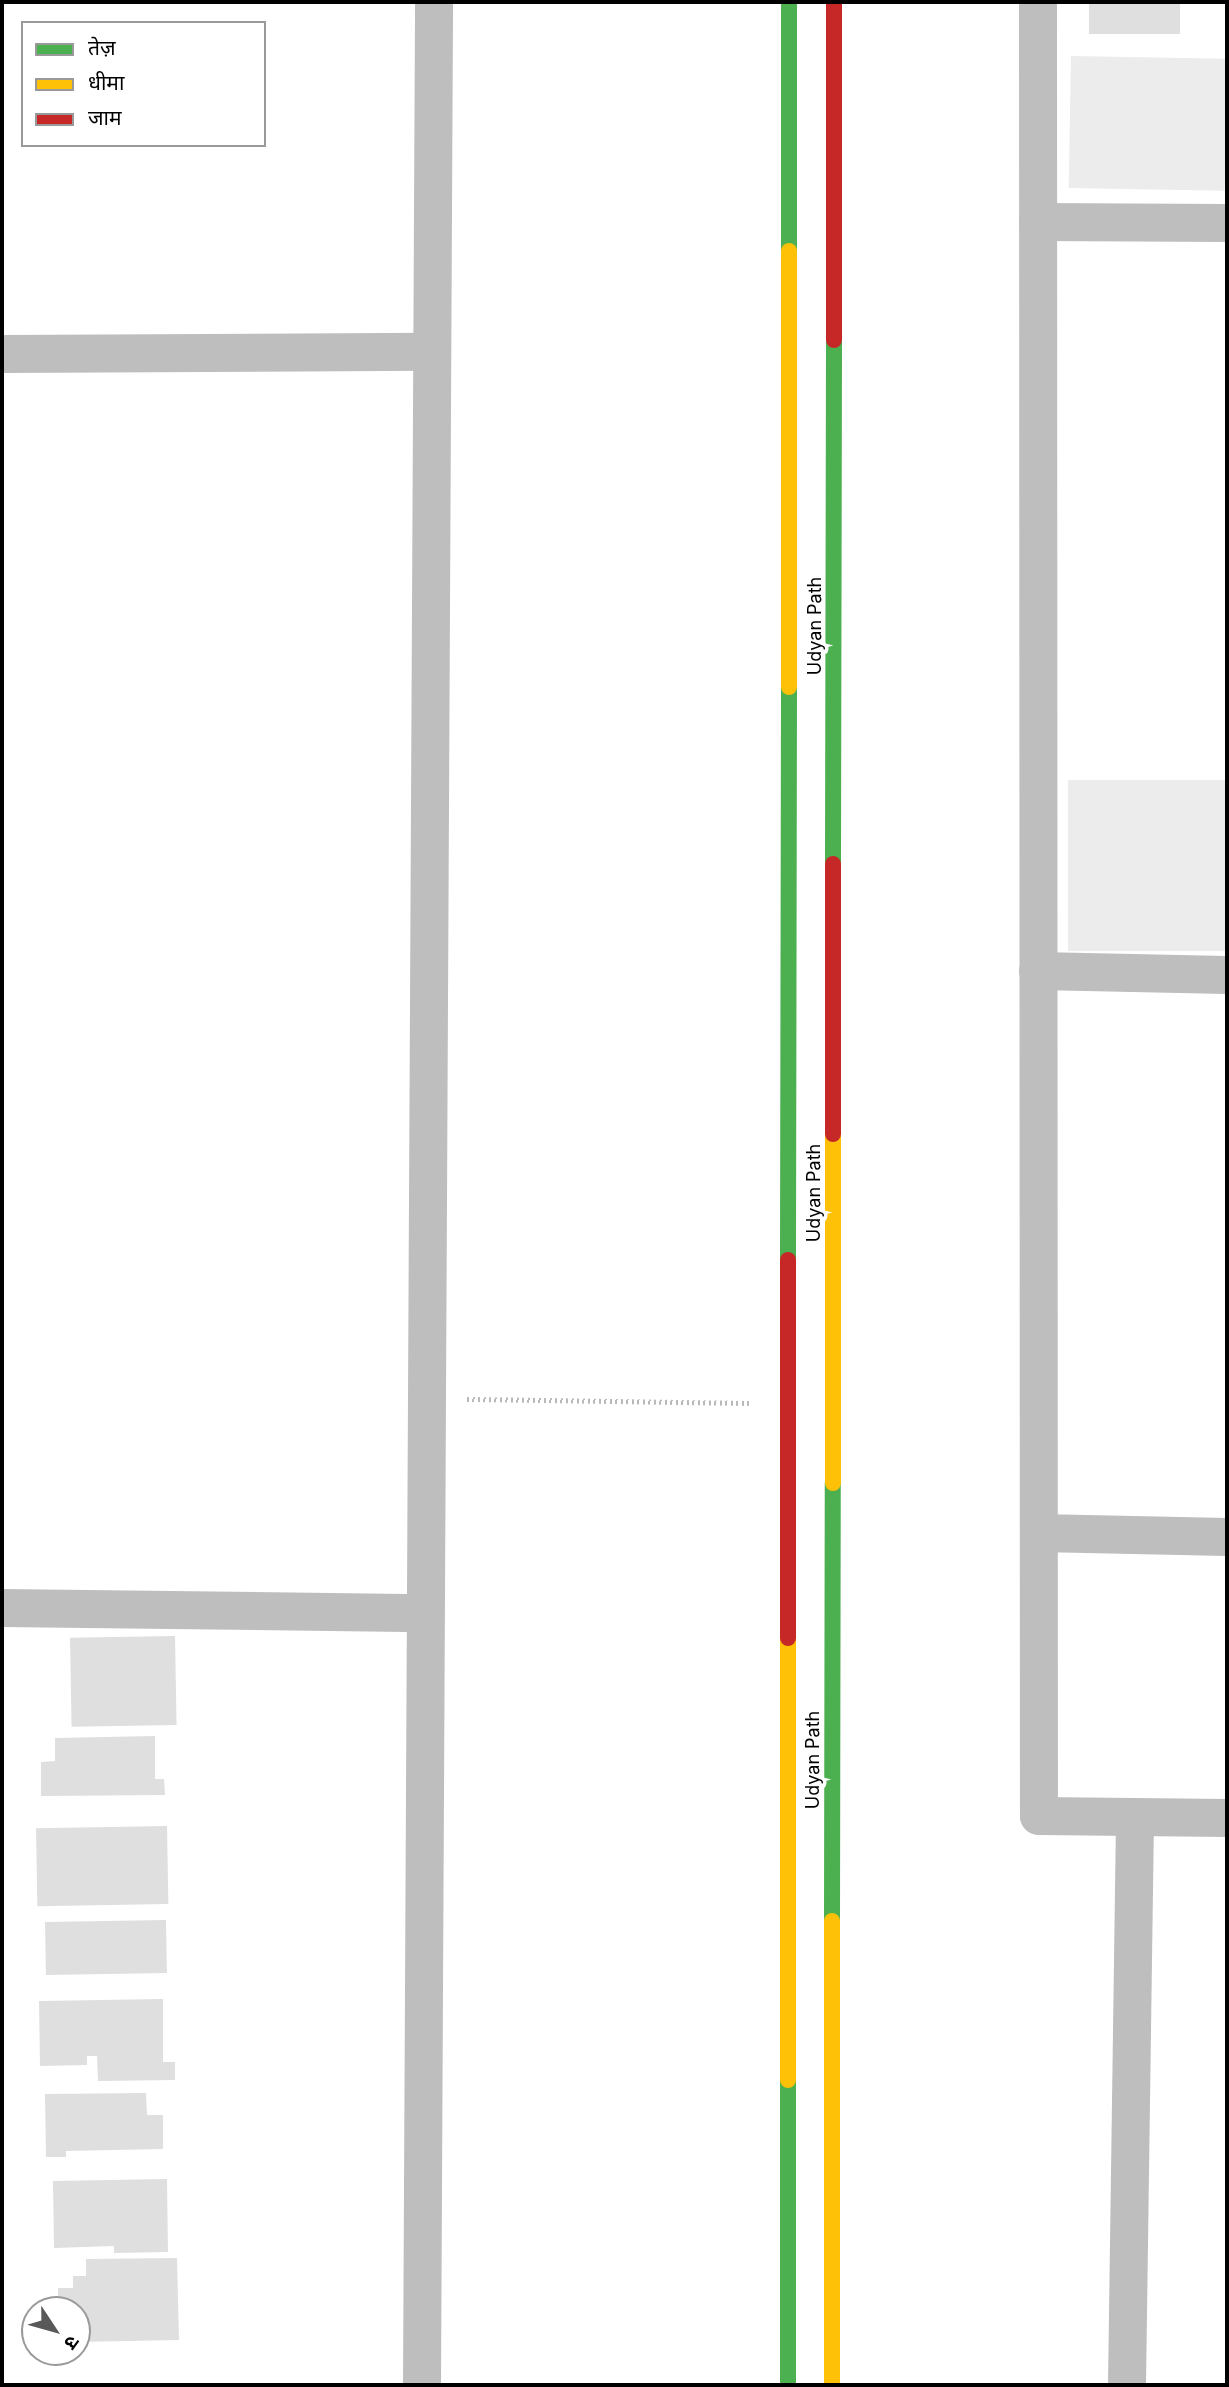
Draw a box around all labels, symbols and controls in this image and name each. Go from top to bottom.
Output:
legend [21,21,266,147]
text: तेज़ [88,35,116,60]
text: धीमा [88,70,124,95]
text: जाम [88,105,122,130]
street label: Udyan Path [804,577,826,675]
street label: Udyan Path [803,1144,825,1242]
street label: Udyan Path [802,1711,824,1809]
north arrow [21,2296,91,2366]
text: उ [59,2331,84,2354]

